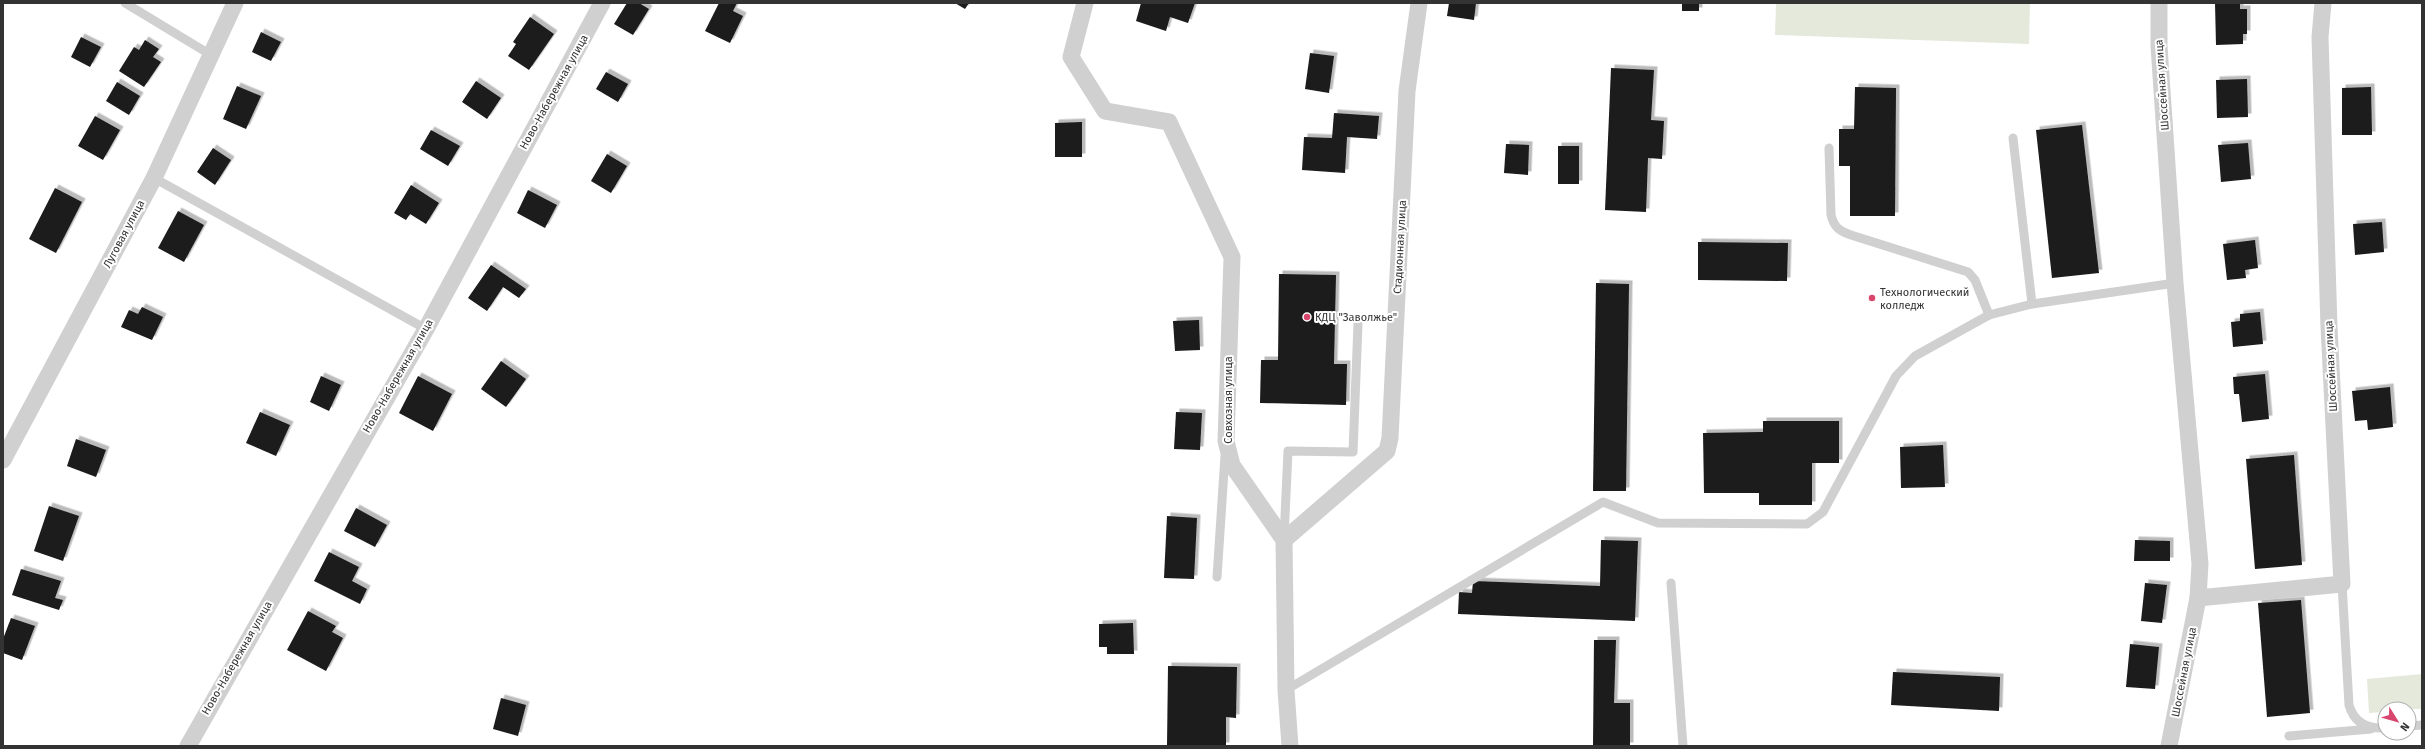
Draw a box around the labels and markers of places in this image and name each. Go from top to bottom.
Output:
place label: Технологический колледж [1880,286,1969,312]
marker: Технологический колледж [1867,293,1877,303]
place label: КДЦ "Заволжье" [1315,311,1397,324]
marker: КДЦ "Заволжье" [1302,312,1312,322]

